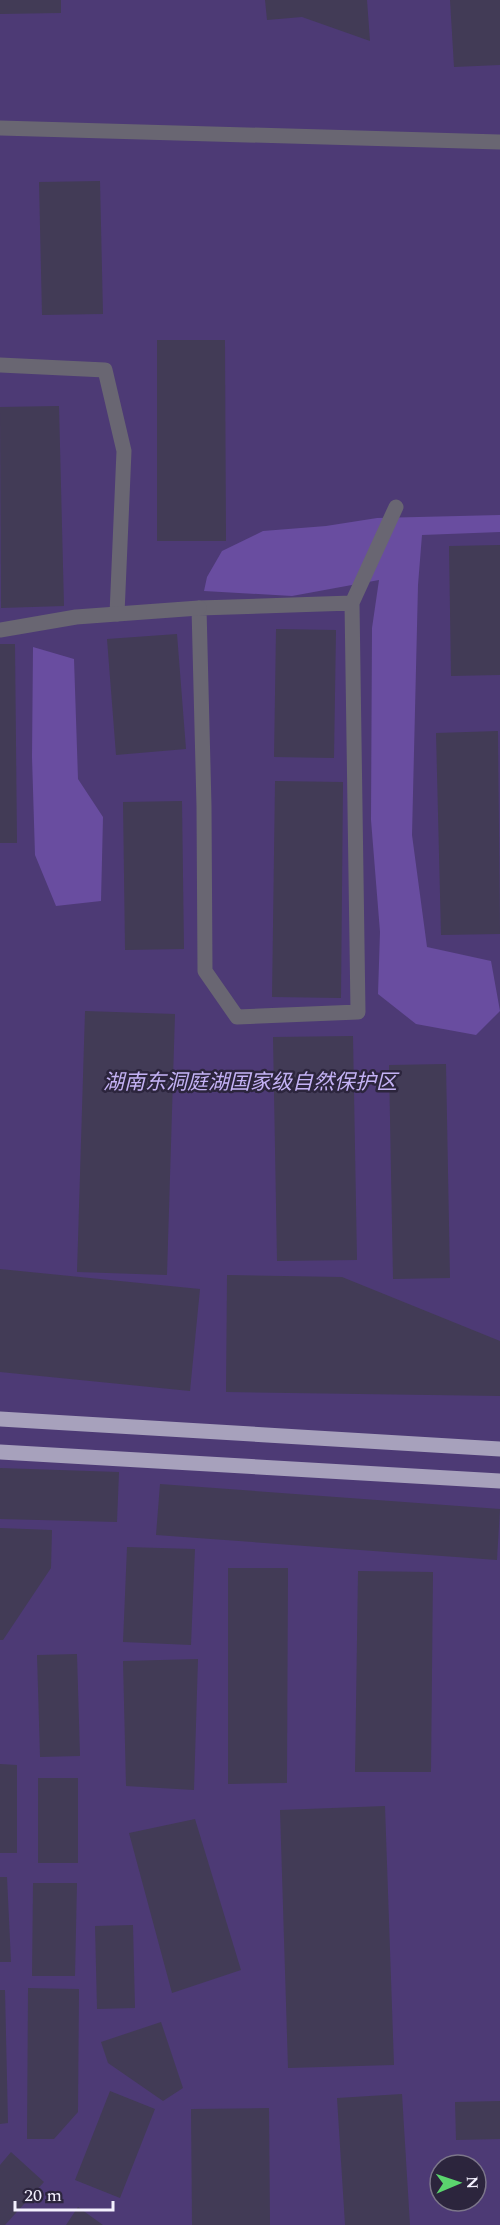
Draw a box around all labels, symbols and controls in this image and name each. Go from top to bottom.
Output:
park label: 湖南东洞庭湖国家级自然保护区 [103,1067,400,1099]
north arrow [428,2153,488,2213]
scale bar [15,2174,112,2212]
text: N [460,2176,484,2189]
text: 20 m [24,2182,62,2209]

